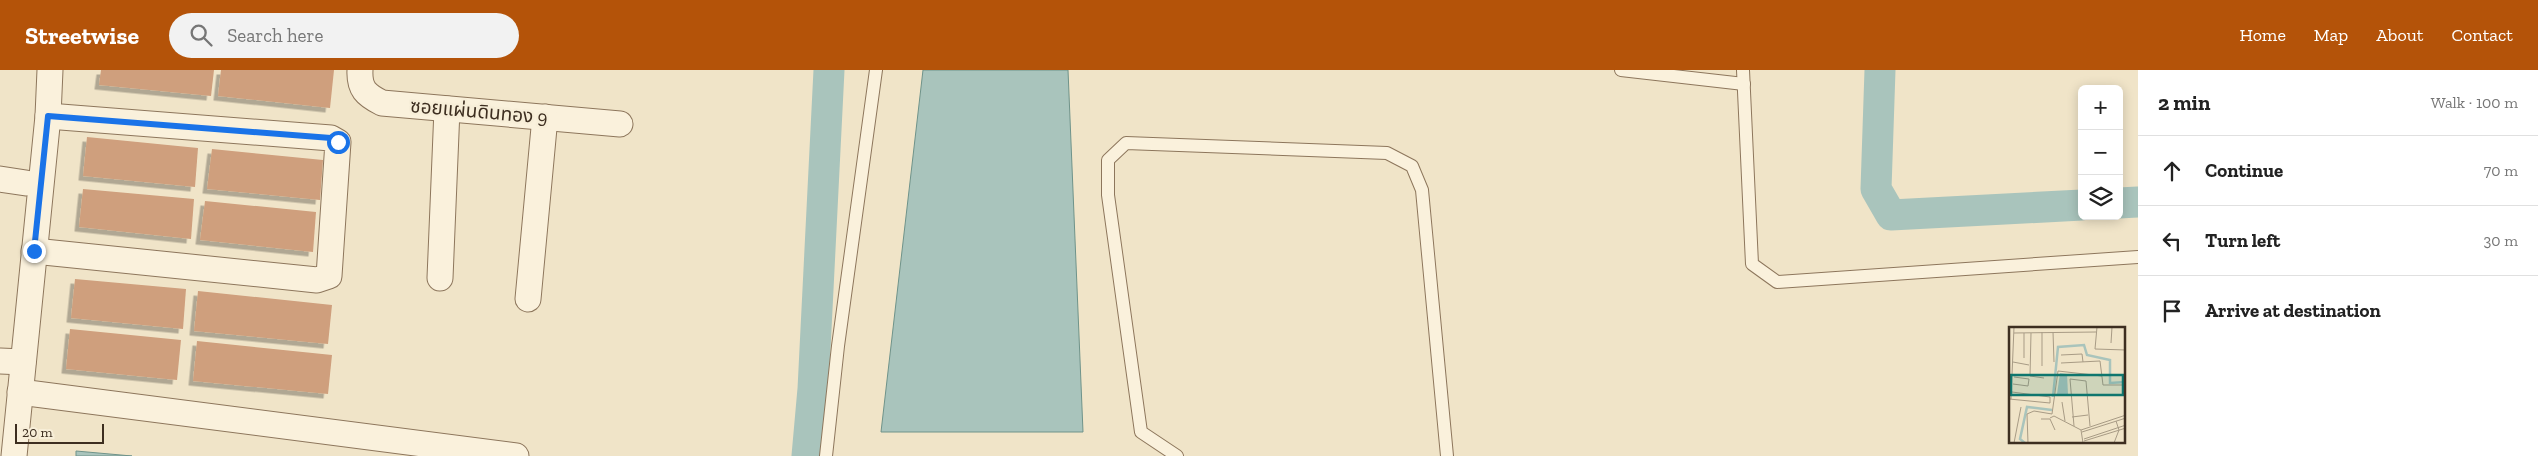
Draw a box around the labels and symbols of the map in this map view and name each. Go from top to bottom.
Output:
street label: ซอยแผ่นดินทอง 9 [409,94,549,129]
route start [327,131,350,154]
route end [23,240,46,263]
inset map [2009,327,2126,444]
scale bar [15,421,104,444]

